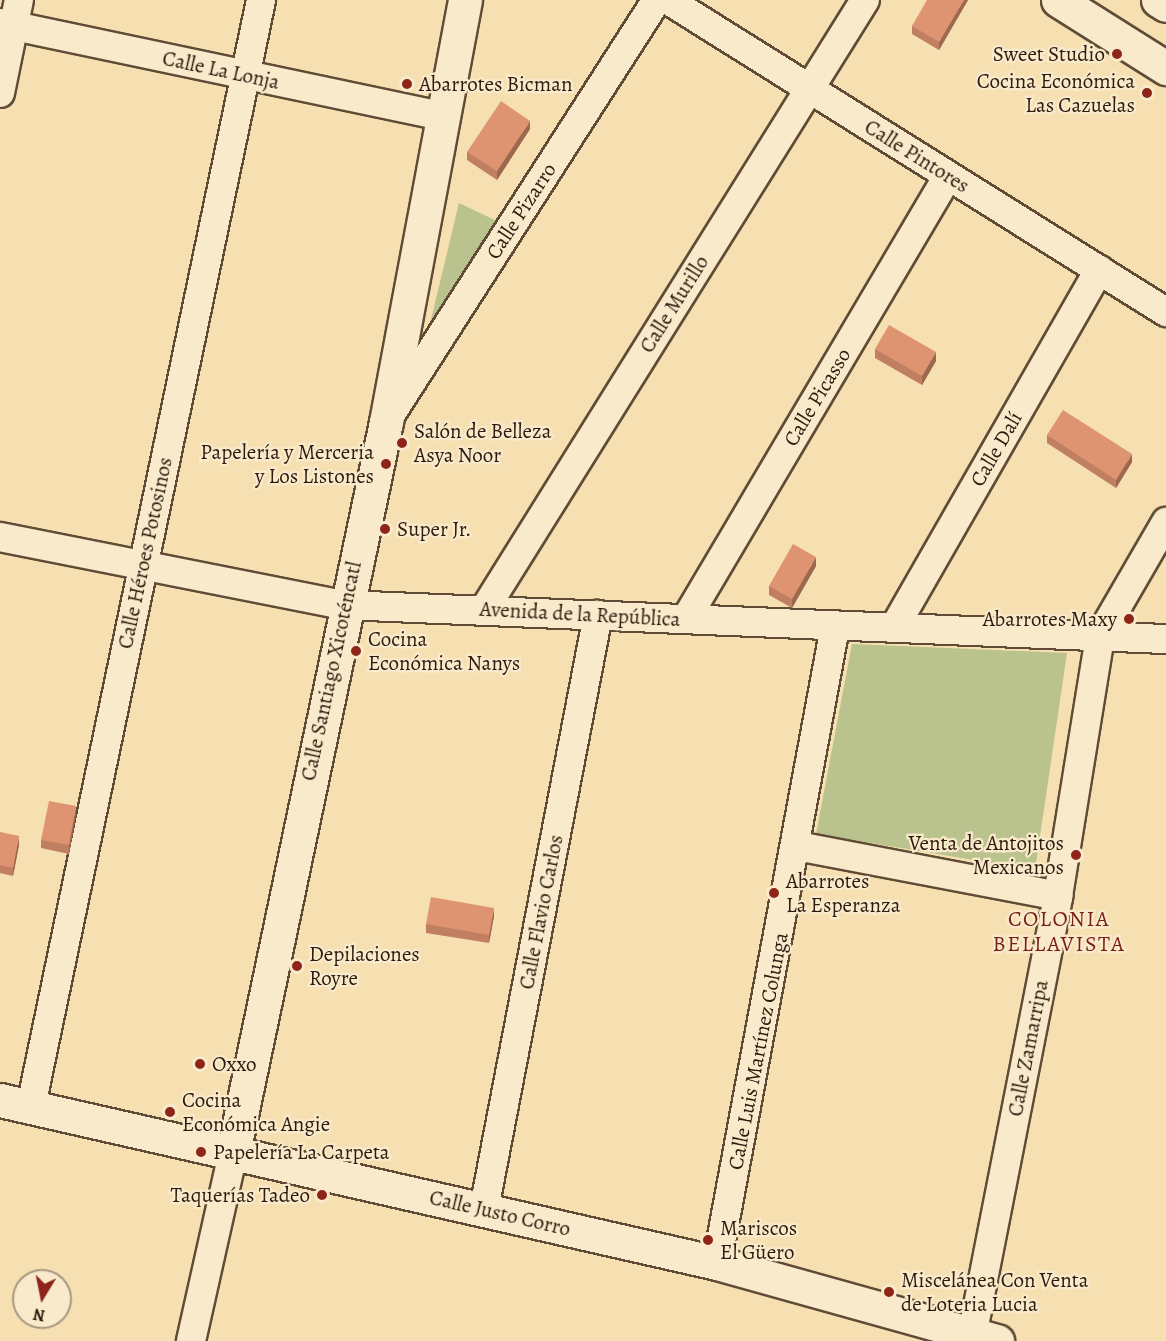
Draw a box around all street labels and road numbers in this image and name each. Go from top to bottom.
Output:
street label: Calle La Lonja [160,45,282,95]
street label: Calle Pintores [860,114,974,198]
street label: Calle Pizarro [481,158,561,264]
street label: Calle Murillo [634,251,714,357]
street label: Calle Picasso [778,343,856,451]
street label: Calle Dalí [965,407,1027,491]
street label: Calle Héroes Potosinos [112,455,178,651]
street label: Calle Santiago Xicoténcatl [295,559,367,783]
street label: Avenida de la República [479,596,681,632]
street label: Calle Flavio Carlos [514,833,568,991]
street label: Calle Luis Martínez Colunga [723,930,793,1172]
street label: Calle Zamarripa [1002,978,1054,1118]
street label: Calle Justo Corro [427,1185,573,1241]

